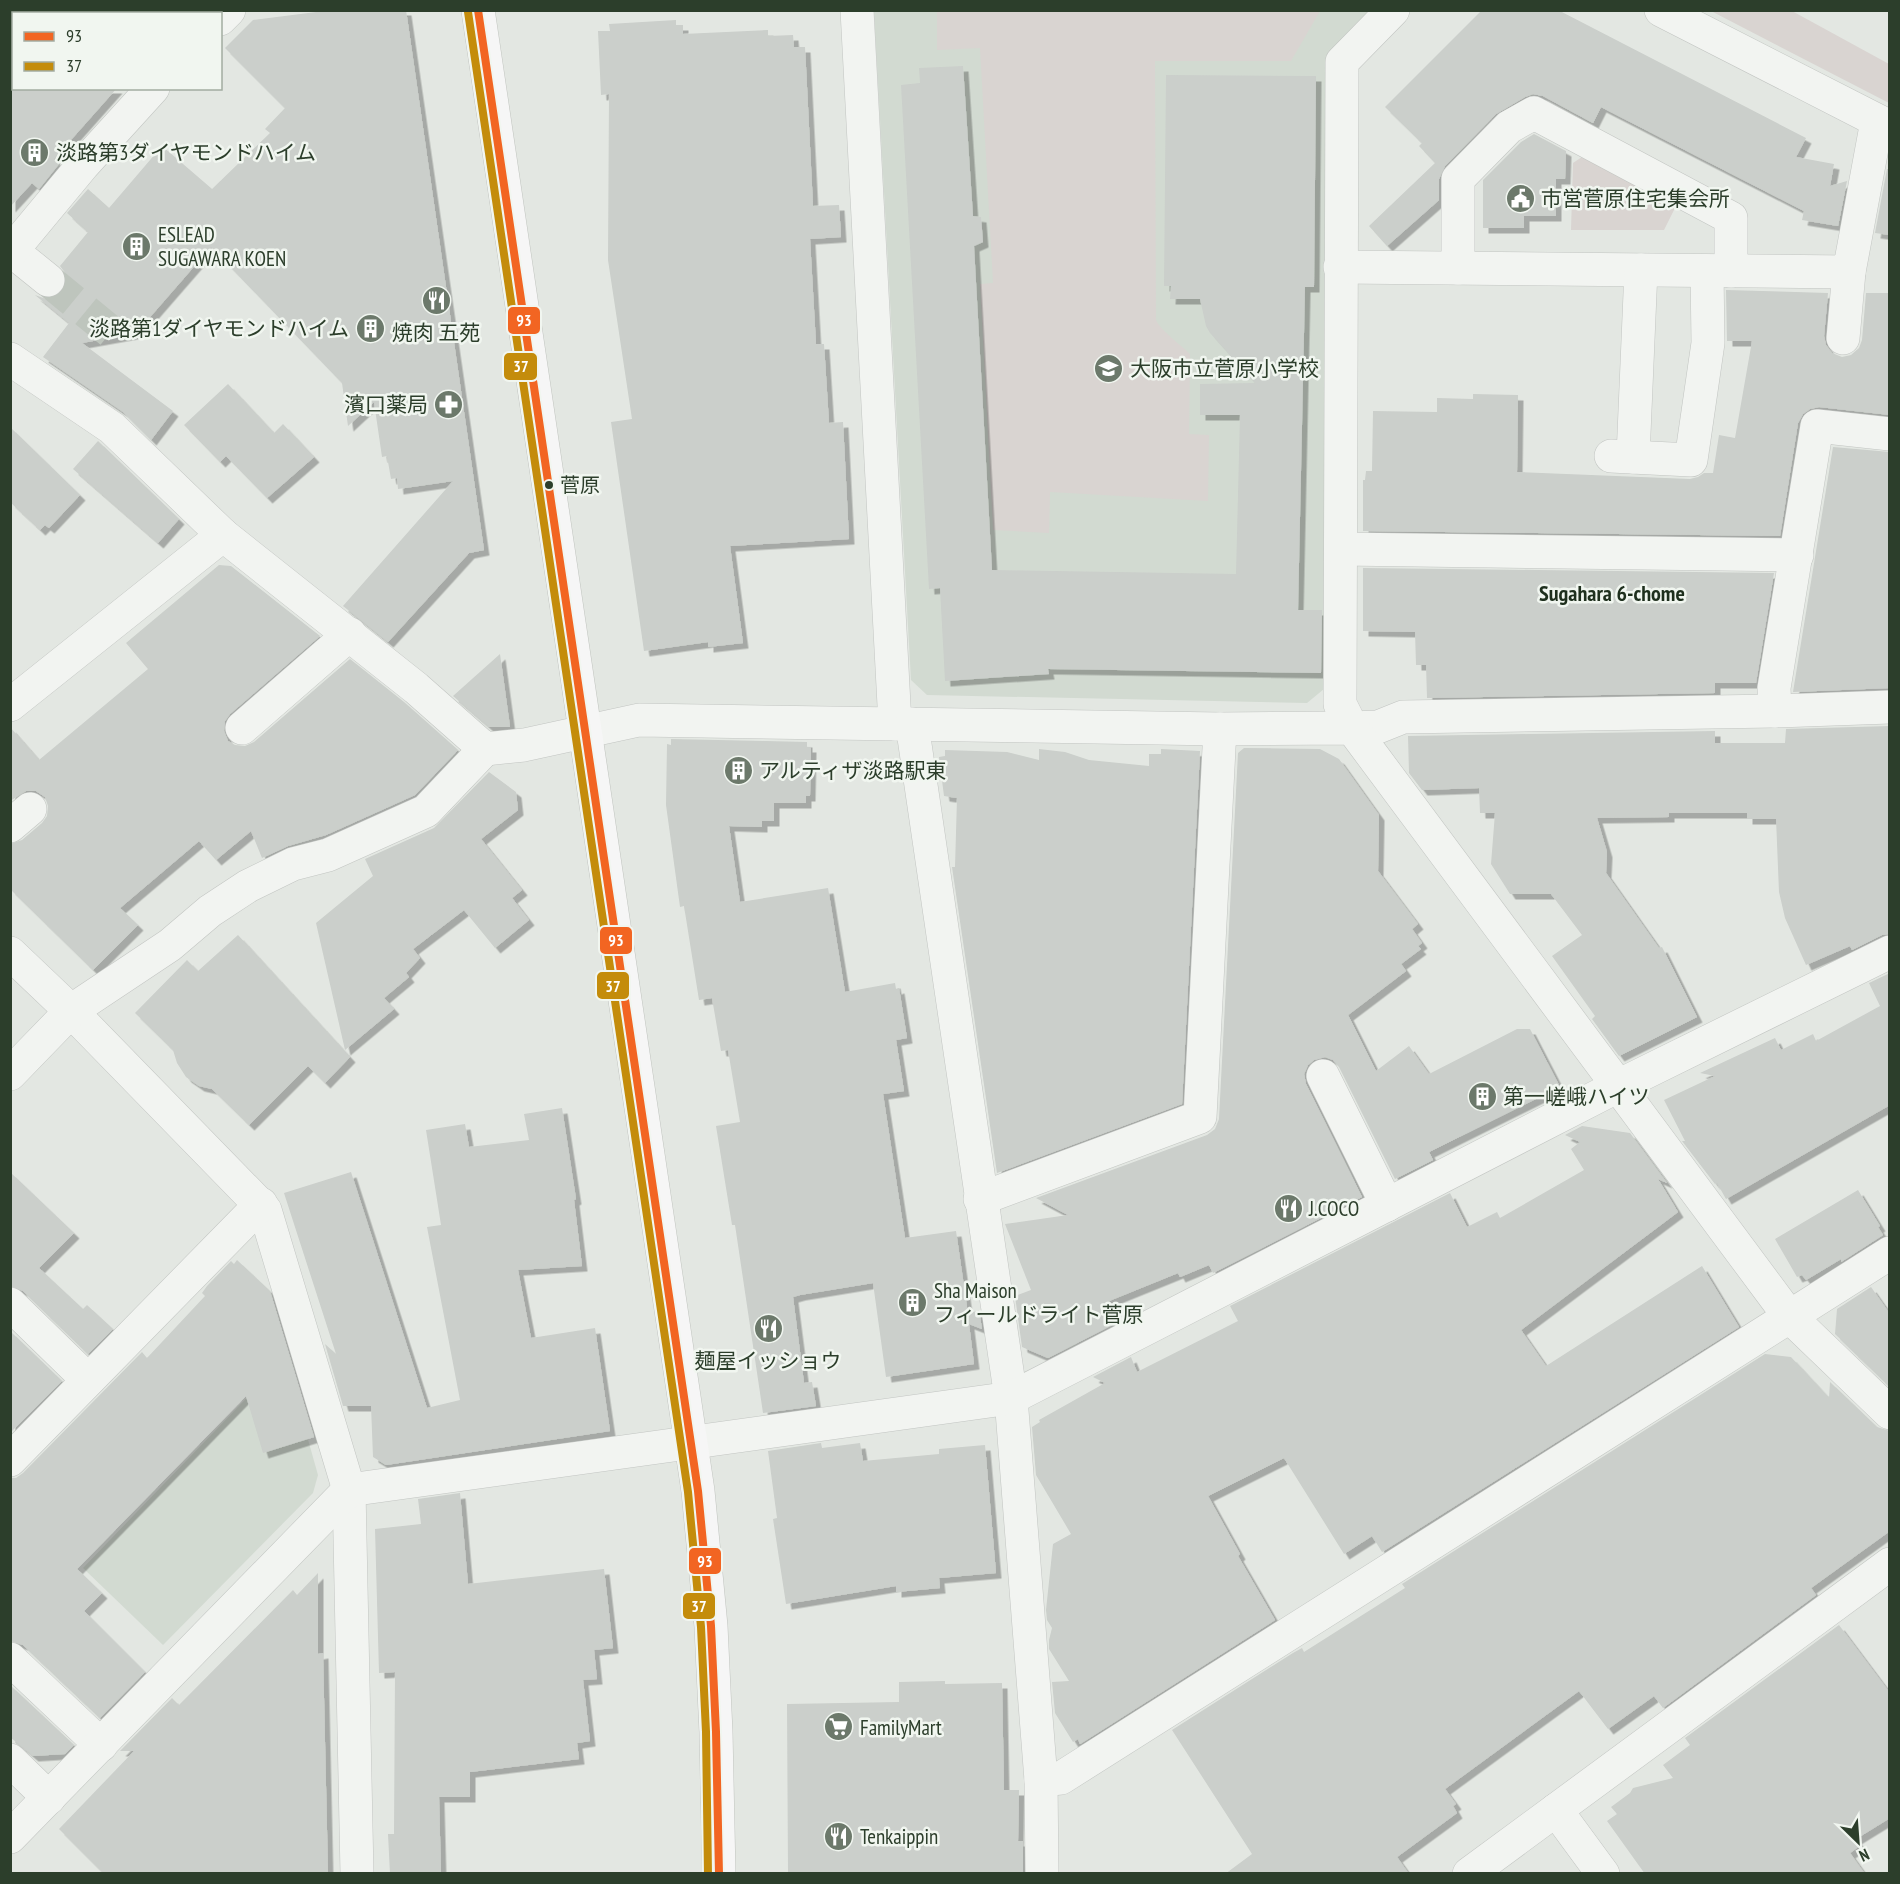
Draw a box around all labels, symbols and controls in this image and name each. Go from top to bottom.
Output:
legend [12,12,222,90]
text: 93 [66,24,82,47]
text: 37 [66,54,82,77]
building icon: 淡路第3ダイヤモンドハイム [19,136,51,168]
place label: 淡路第3ダイヤモンドハイム [56,139,316,166]
public building icon: 市営菅原住宅集会所 [1504,182,1536,214]
place label: 市営菅原住宅集会所 [1541,185,1730,212]
place label: ESLEAD SUGAWARA KOEN [158,221,286,272]
building icon: ESLEAD SUGAWARA KOEN [121,230,153,262]
restaurant icon: 焼肉 五苑 [420,285,452,317]
line badge: 93 [507,306,541,335]
text: 93 [516,310,532,330]
building icon: 淡路第1ダイヤモンドハイム [354,312,386,344]
place label: 淡路第1ダイヤモンドハイム [89,315,349,342]
place label: 焼肉 五苑 [392,319,480,346]
line badge: 37 [503,352,538,381]
school or university icon: 大阪市立菅原小学校 [1093,352,1125,384]
place label: 大阪市立菅原小学校 [1130,355,1319,382]
text: 37 [513,356,529,376]
pharmacy icon: 濱口薬局 [433,388,465,420]
place label: 濱口薬局 [344,391,428,418]
place label: 菅原 [560,472,600,498]
marker: 菅原 [543,479,555,491]
district label: Sugahara 6-chome [1539,579,1685,607]
building icon: アルティザ淡路駅東 [722,754,754,786]
place label: アルティザ淡路駅東 [759,757,947,784]
line badge: 93 [599,926,633,955]
text: 93 [608,930,624,950]
line badge: 37 [596,971,630,1000]
text: 37 [605,976,621,996]
building icon: 第一嵯峨ハイツ [1466,1080,1498,1112]
place label: 第一嵯峨ハイツ [1503,1083,1650,1110]
restaurant icon: J.COCO [1272,1192,1304,1224]
place label: J.COCO [1308,1195,1359,1222]
place label: Sha Maison フィールドライト菅原 [934,1277,1144,1328]
building icon: Sha Maison フィールドライト菅原 [897,1286,929,1318]
restaurant icon: 麺屋イッショウ [752,1313,784,1345]
place label: 麺屋イッショウ [695,1347,842,1374]
line badge: 93 [688,1547,722,1575]
text: 93 [697,1551,713,1571]
line badge: 37 [682,1592,716,1620]
text: 37 [691,1596,707,1616]
supermarket icon: FamilyMart [823,1711,855,1743]
place label: FamilyMart [860,1714,942,1741]
north arrow [1828,1812,1888,1872]
restaurant icon: Tenkaippin [823,1820,855,1852]
place label: Tenkaippin [860,1823,938,1850]
text: N [1856,1845,1872,1866]

